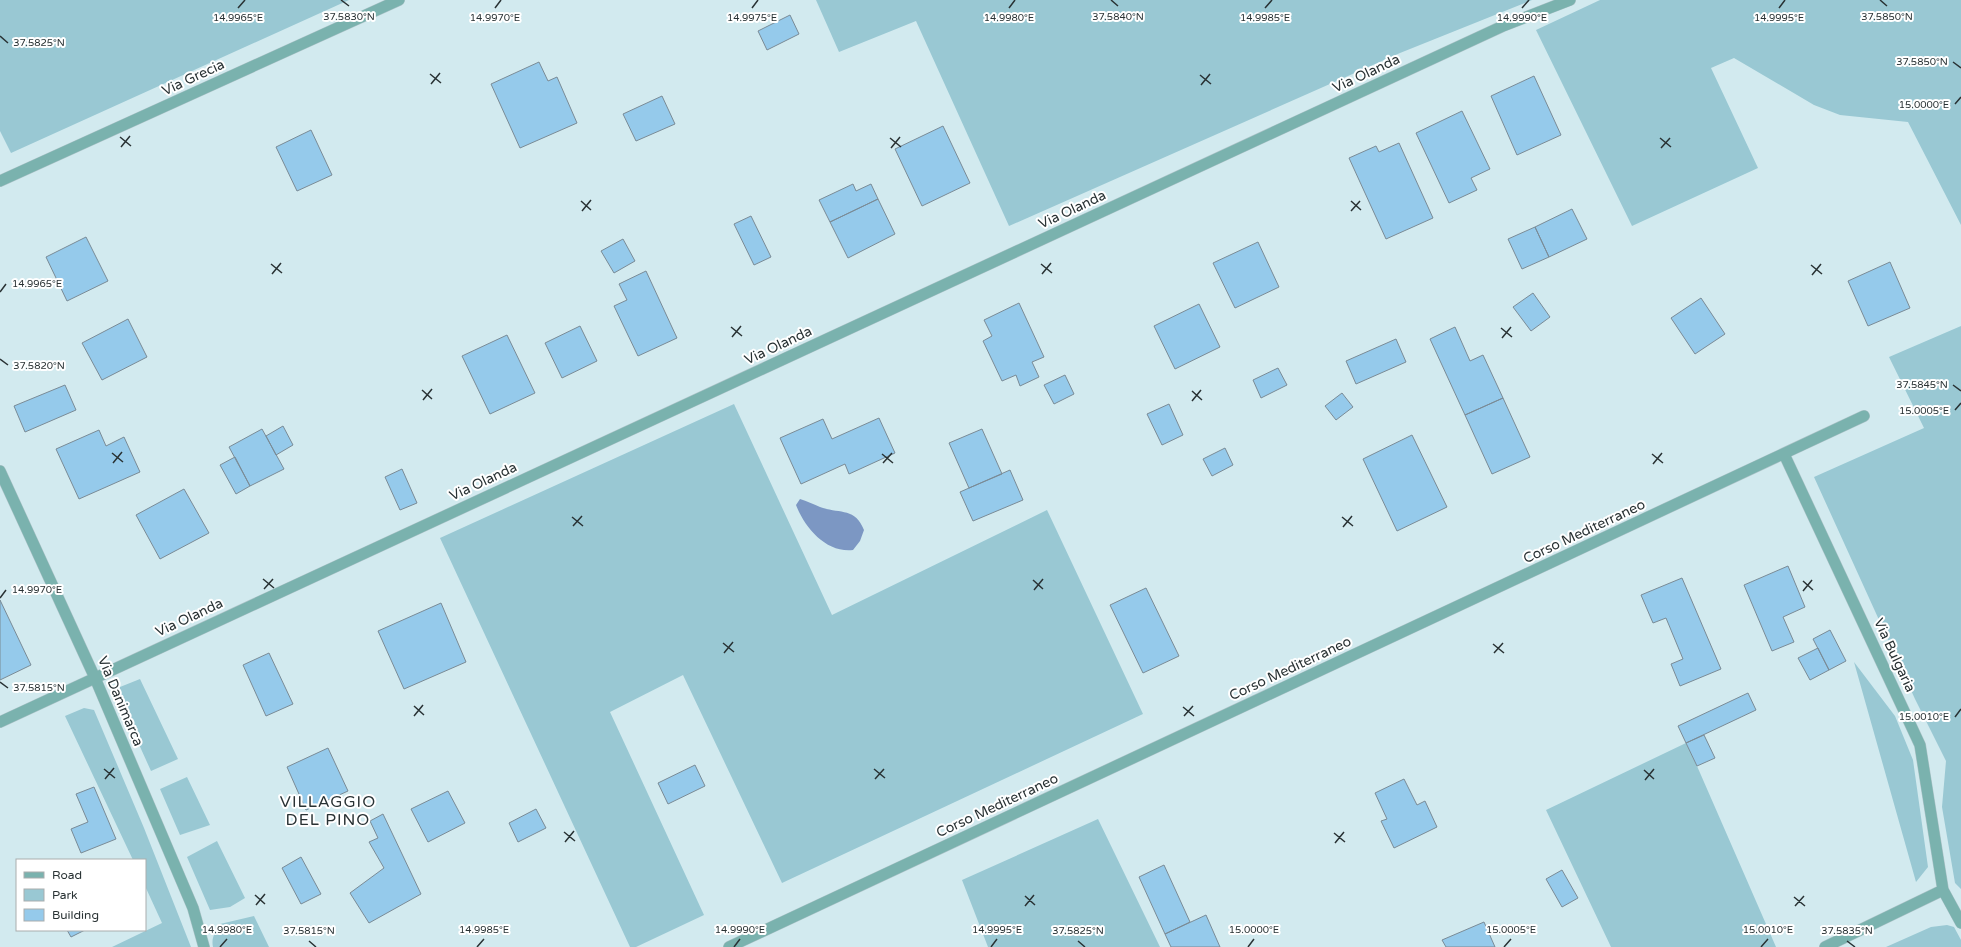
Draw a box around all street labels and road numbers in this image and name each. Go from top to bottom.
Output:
street label: Via Olanda [1330,50,1403,96]
street label: Via Grecia [159,56,227,99]
street label: Via Olanda [1036,186,1109,232]
street label: Via Olanda [742,322,815,368]
street label: Via Olanda [447,458,520,504]
street label: Corso Mediterraneo [1521,496,1648,567]
street label: Via Olanda [153,594,226,640]
street label: Via Bulgaria [1870,616,1919,695]
street label: Corso Mediterraneo [1227,633,1354,704]
street label: Via Danimarca [94,654,147,749]
street label: Corso Mediterraneo [934,770,1061,841]

